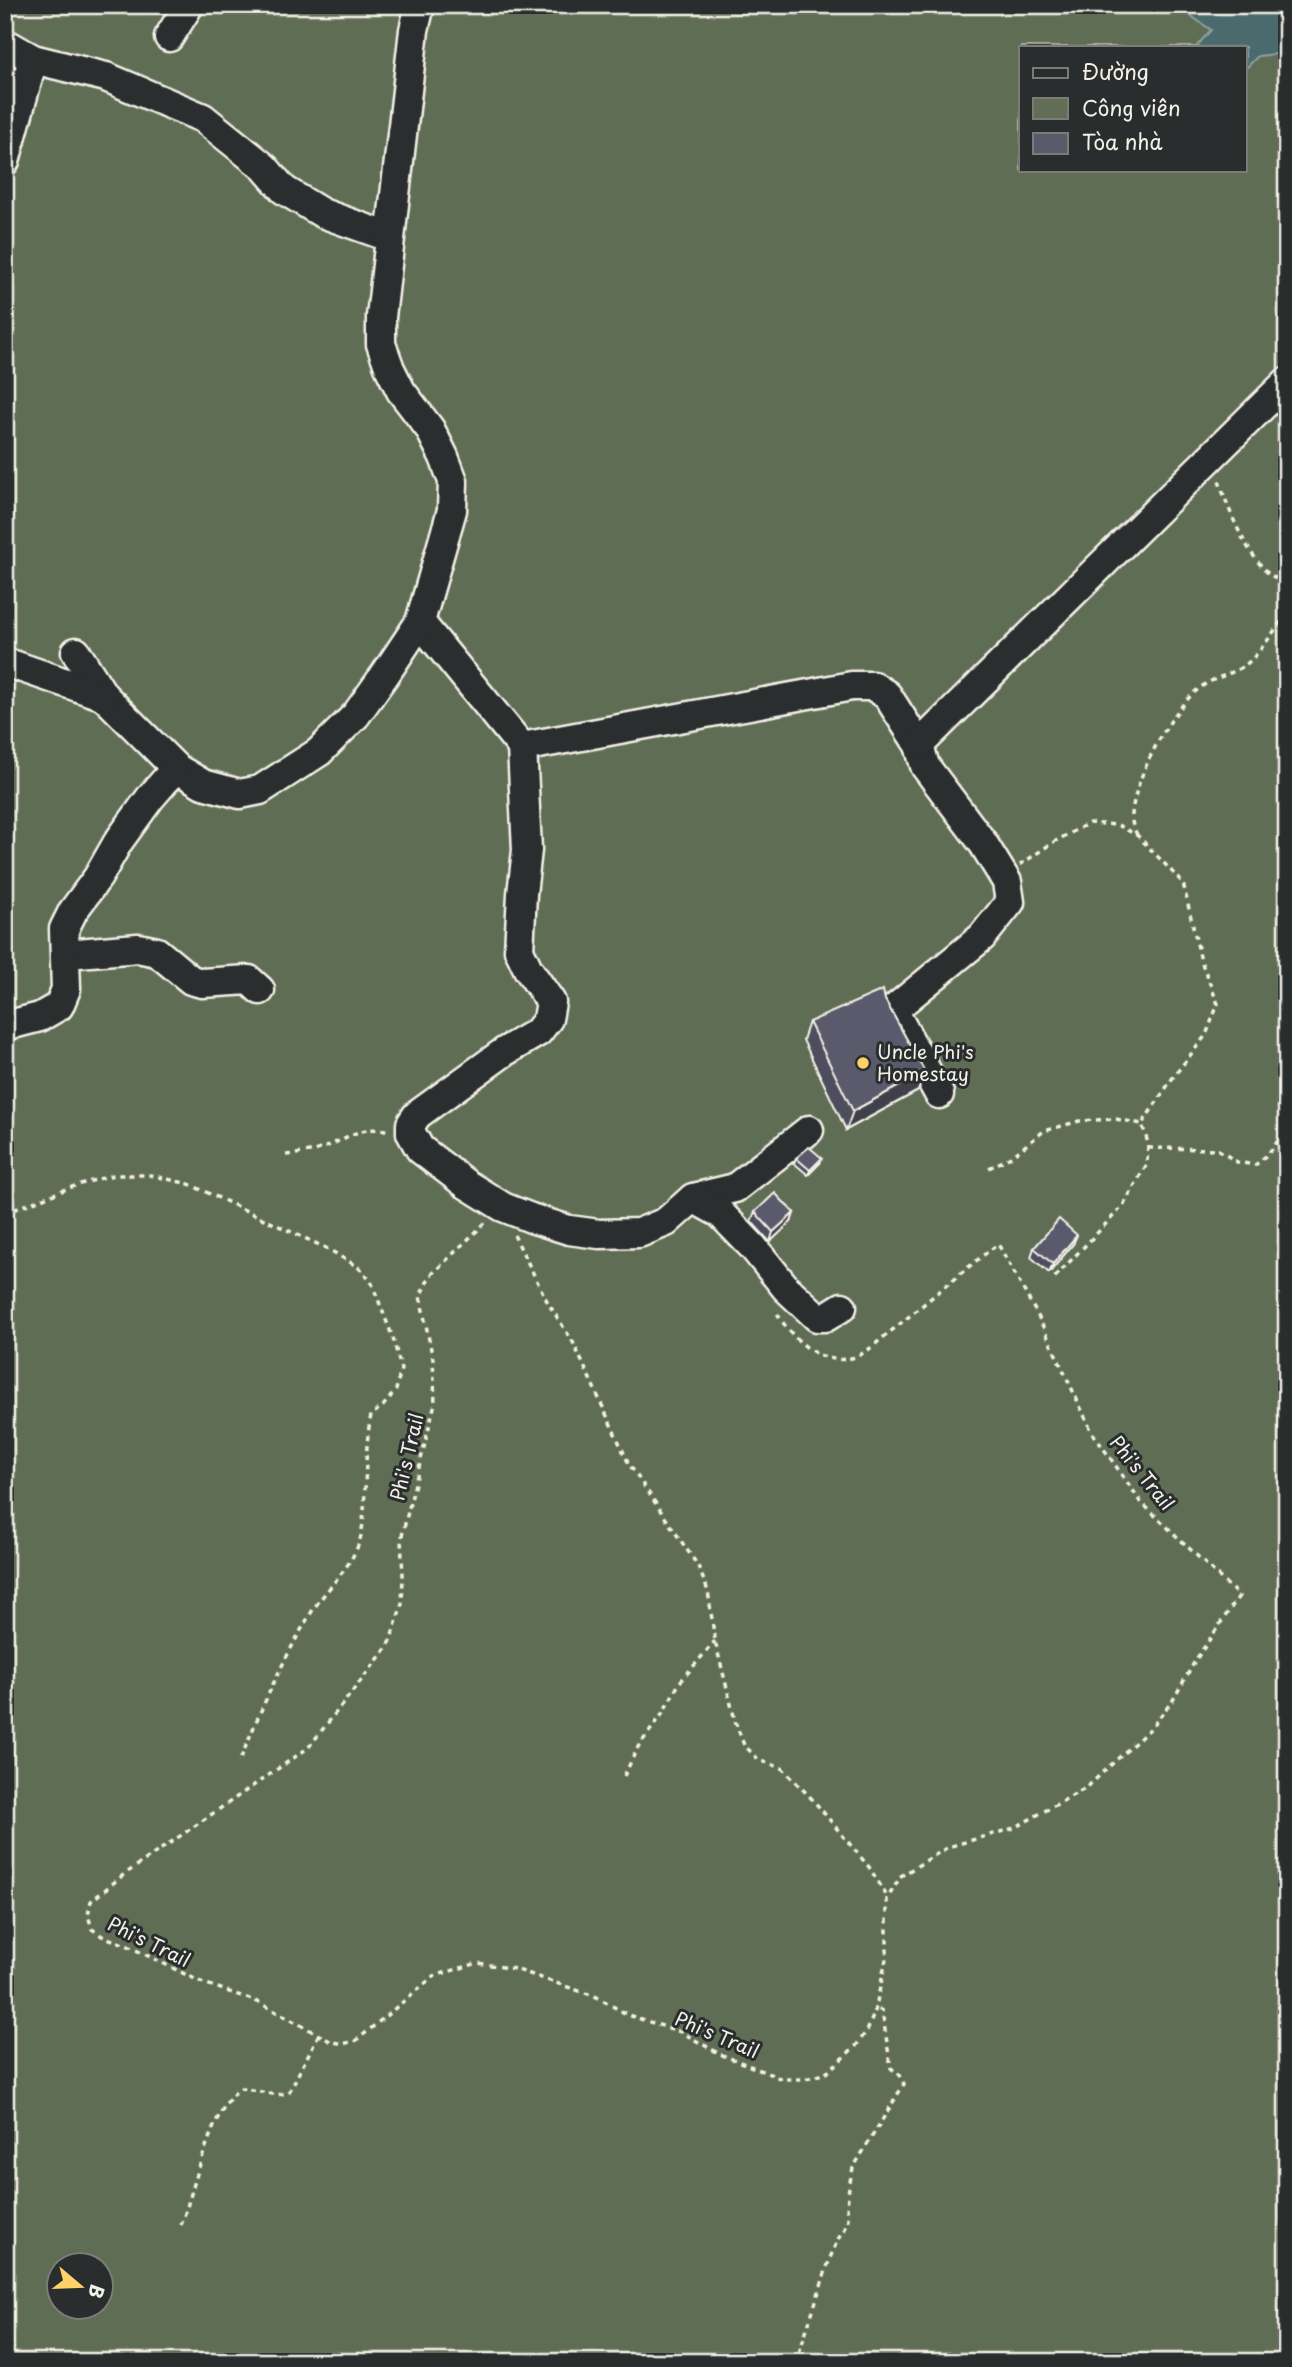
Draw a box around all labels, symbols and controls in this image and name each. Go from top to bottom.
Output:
legend [1019,46,1246,172]
text: Đường [1082,55,1149,87]
text: Công viên [1082,91,1181,123]
text: Tòa nhà [1082,125,1162,157]
place label: Uncle Phi's Homestay [877,1037,974,1087]
marker: Uncle Phi's Homestay [855,1055,871,1071]
street label: Phi's Trail [382,1410,430,1503]
street label: Phi's Trail [1104,1429,1182,1516]
street label: Phi's Trail [103,1909,196,1973]
street label: Phi's Trail [671,2004,764,2064]
north arrow [46,2252,116,2322]
text: B [82,2281,112,2303]

